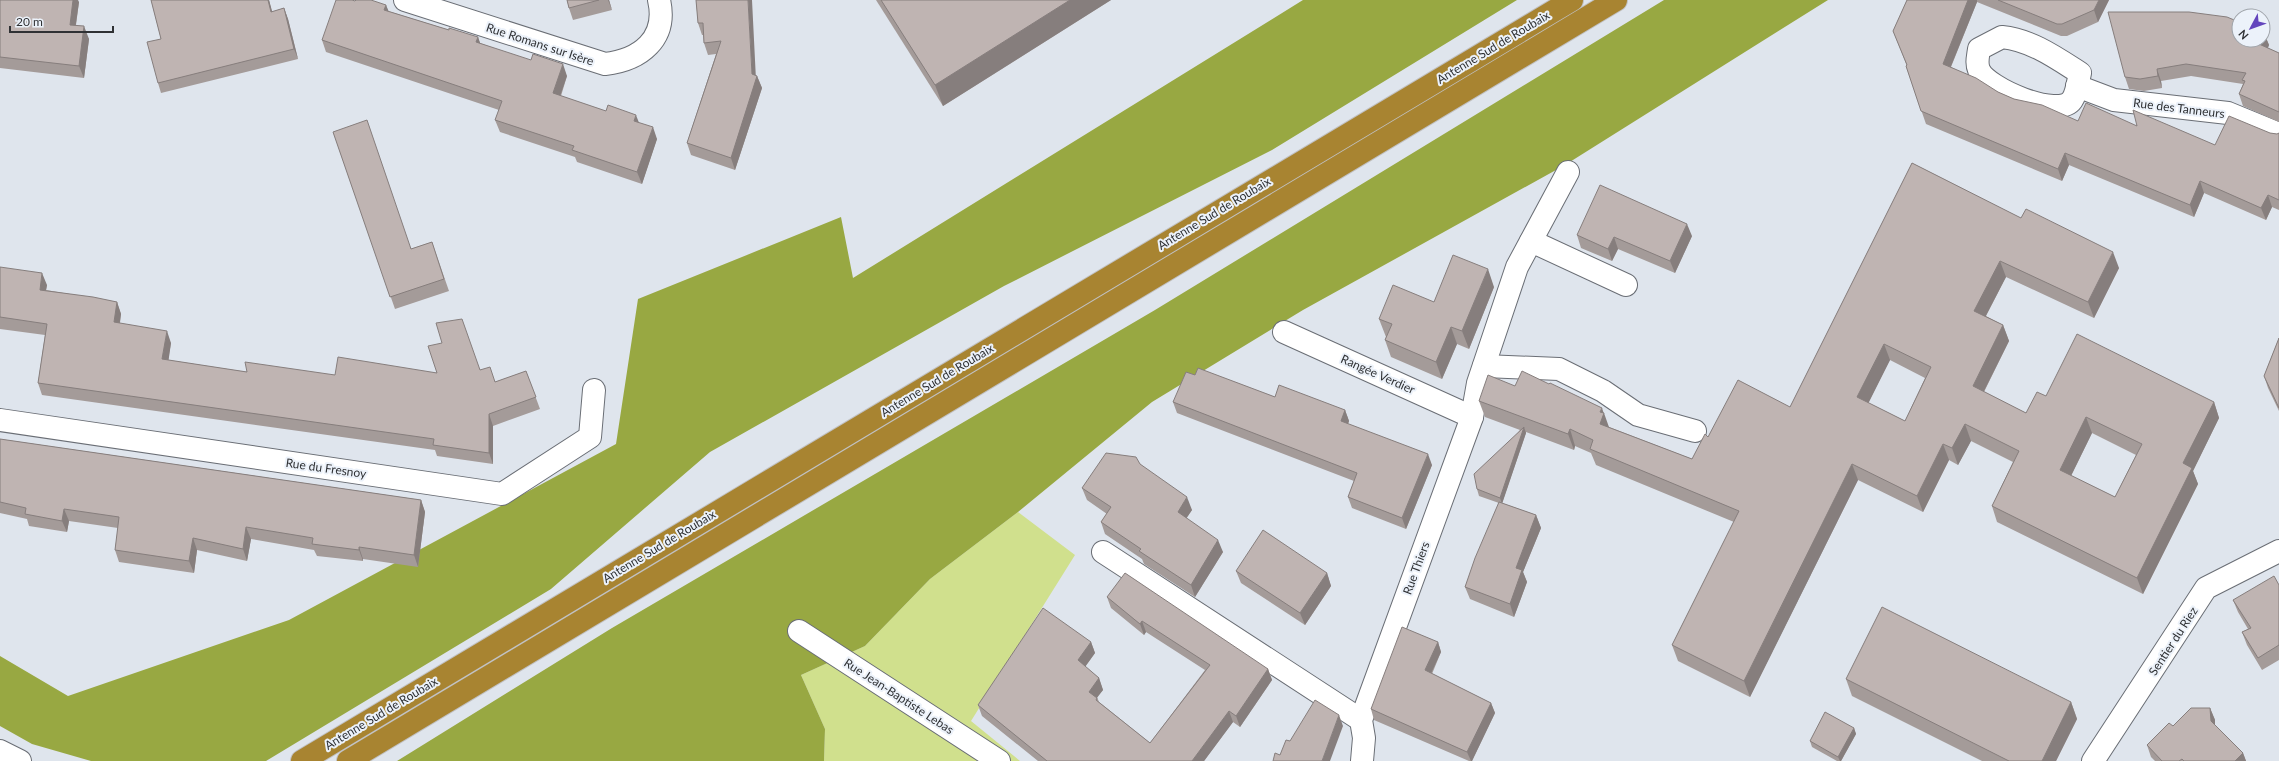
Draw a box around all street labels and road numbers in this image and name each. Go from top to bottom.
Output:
street label: Antenne Sud de Roubaix [1434,7,1552,87]
street label: Rue Romans sur Isère [484,20,596,68]
street label: Rue des Tanneurs [2132,95,2226,121]
street label: Antenne Sud de Roubaix [1155,173,1273,253]
street label: Antenne Sud de Roubaix [878,340,996,420]
street label: Rangée Verdier [1339,351,1418,397]
street label: Rue du Fresnoy [285,455,368,481]
street label: Antenne Sud de Roubaix [600,506,718,586]
street label: Rue Thiers [1399,539,1433,597]
street label: Sentier du Riez [2145,603,2201,678]
street label: Rue Jean-Baptiste Lebas [841,655,957,737]
street label: Antenne Sud de Roubaix [322,673,440,753]

